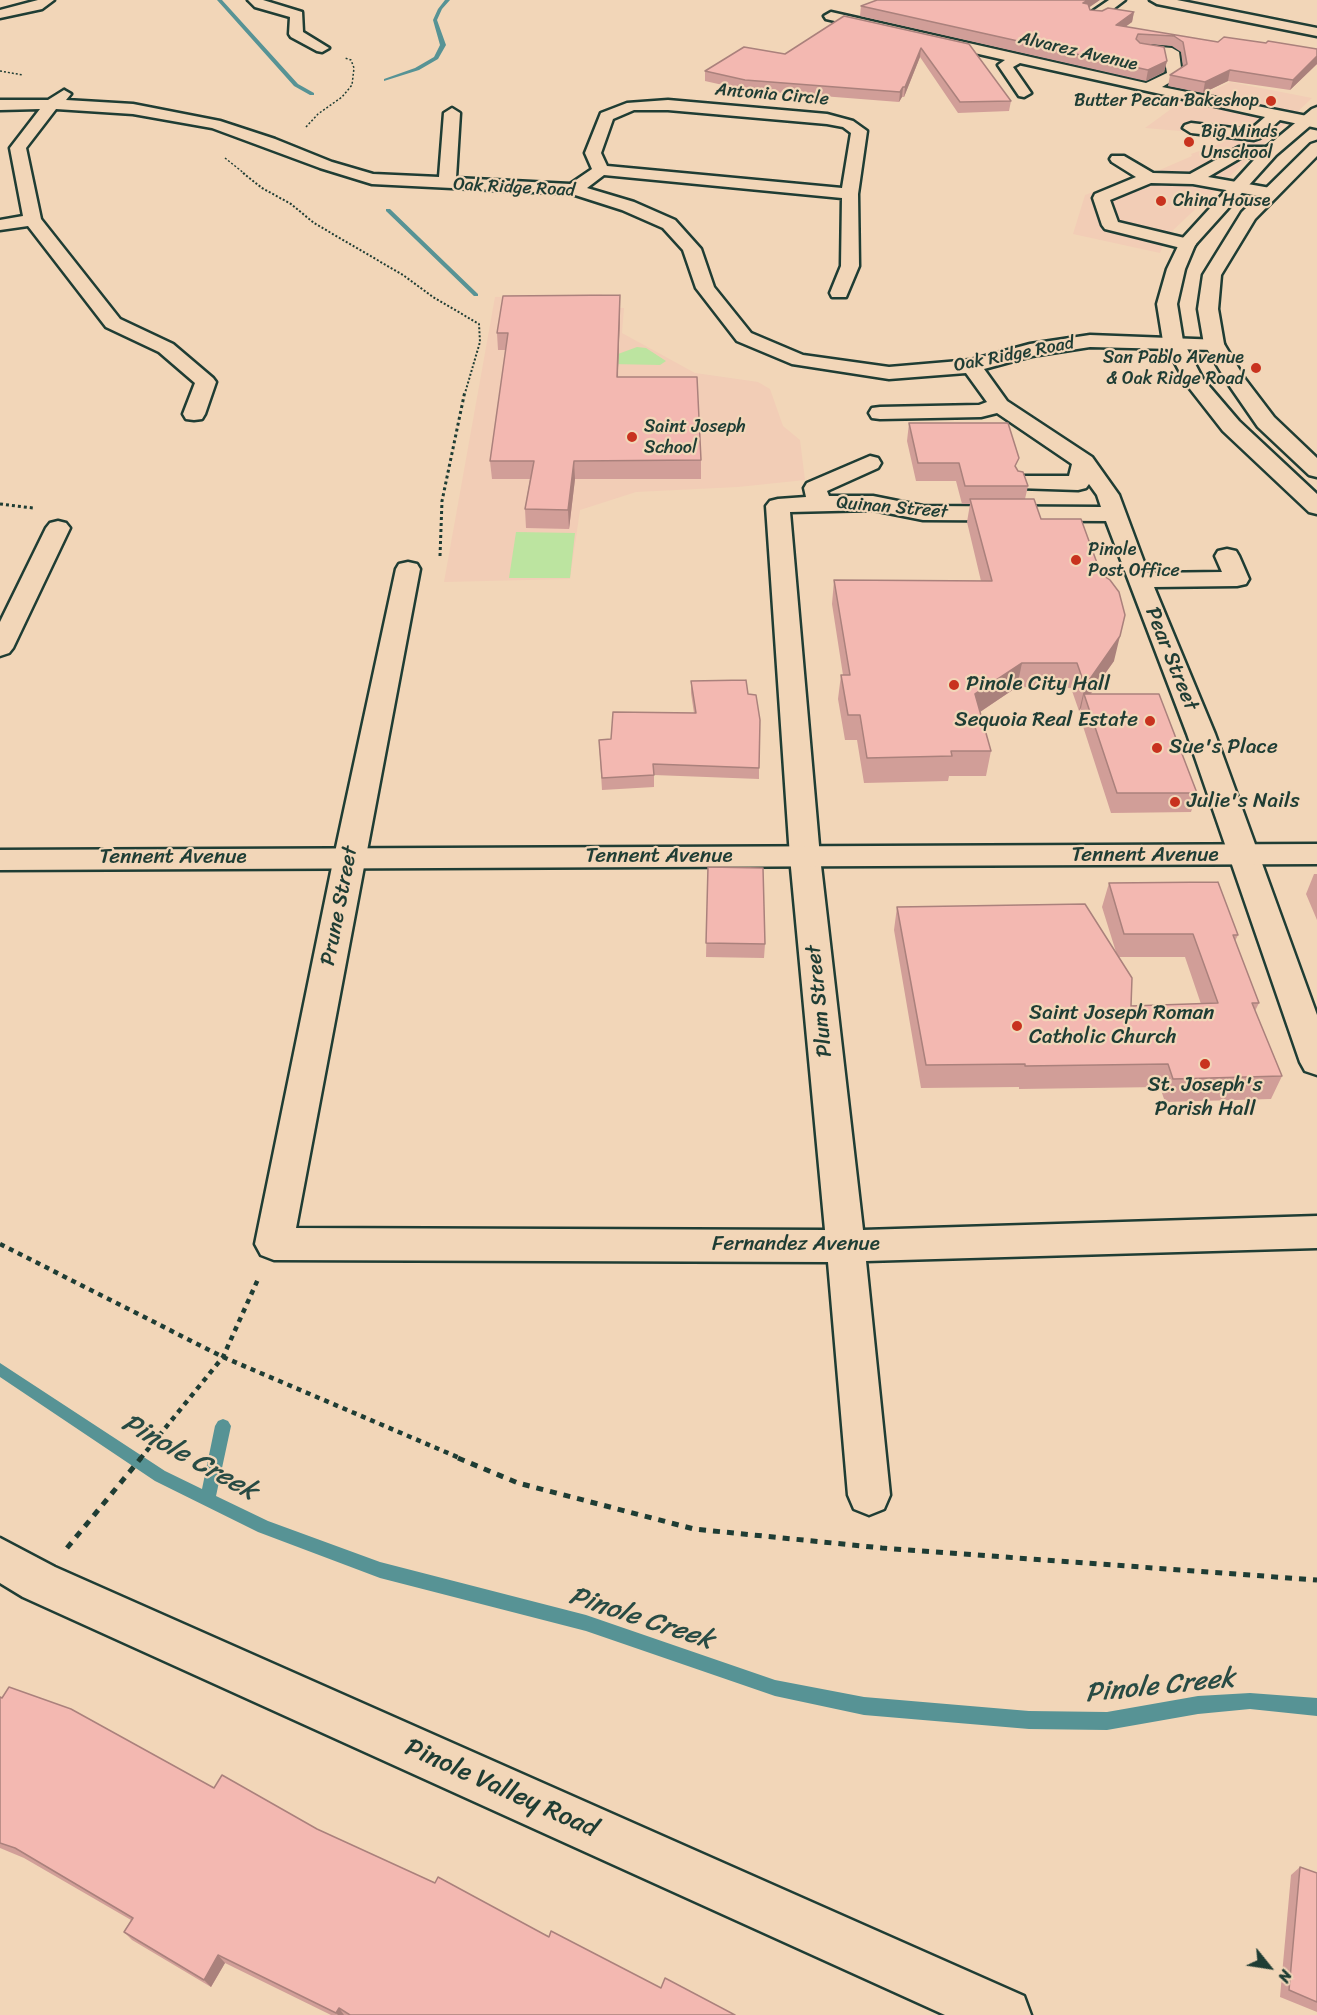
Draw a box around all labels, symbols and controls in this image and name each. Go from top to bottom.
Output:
street label: Alvarez Avenue [1016,28,1140,76]
street label: Antonia Circle [714,79,830,111]
place label: Butter Pecan Bakeshop [1074,90,1259,112]
marker: Butter Pecan Bakeshop [1264,94,1278,108]
place label: Big Minds Unschool [1201,121,1277,164]
marker: Big Minds Unschool [1182,135,1196,149]
street label: Oak Ridge Road [453,174,575,202]
place label: China House [1173,190,1271,212]
marker: China House [1154,194,1168,208]
street label: Oak Ridge Road [952,333,1076,377]
place label: San Pablo Avenue & Oak Ridge Road [1103,347,1244,389]
marker: San Pablo Avenue & Oak Ridge Road [1249,361,1263,375]
place label: Saint Joseph School [644,416,746,458]
marker: Saint Joseph School [625,430,639,444]
street label: Quinan Street [835,492,949,524]
place label: Pinole Post Office [1088,539,1180,582]
marker: Pinole Post Office [1069,553,1083,567]
street label: Pear Street [1139,604,1203,714]
place label: Pinole City Hall [966,672,1110,698]
marker: Pinole City Hall [947,678,961,692]
place label: Sequoia Real Estate [955,708,1138,734]
marker: Sequoia Real Estate [1143,714,1157,728]
place label: Sue's Place [1169,735,1278,761]
marker: Sue's Place [1150,741,1164,755]
place label: Julie's Nails [1187,789,1300,815]
marker: Julie's Nails [1168,795,1182,809]
street label: Tennent Avenue [1071,843,1219,869]
street label: Prune Street [316,844,364,968]
street label: Tennent Avenue [585,844,733,870]
street label: Tennent Avenue [99,845,247,871]
street label: Plum Street [802,944,838,1058]
place label: Saint Joseph Roman Catholic Church [1029,1001,1214,1051]
marker: Saint Joseph Roman Catholic Church [1010,1019,1024,1033]
marker: St. Joseph's Parish Hall [1198,1057,1212,1071]
place label: St. Joseph's Parish Hall [1148,1073,1262,1123]
street label: Fernandez Avenue [712,1232,880,1258]
water label: Pinole Creek [116,1408,262,1508]
water label: Pinole Creek [565,1580,717,1658]
water label: Pinole Creek [1084,1663,1236,1711]
street label: Pinole Valley Road [400,1733,602,1845]
north arrow [1239,1937,1299,1997]
text: N [1270,1964,1300,1988]

